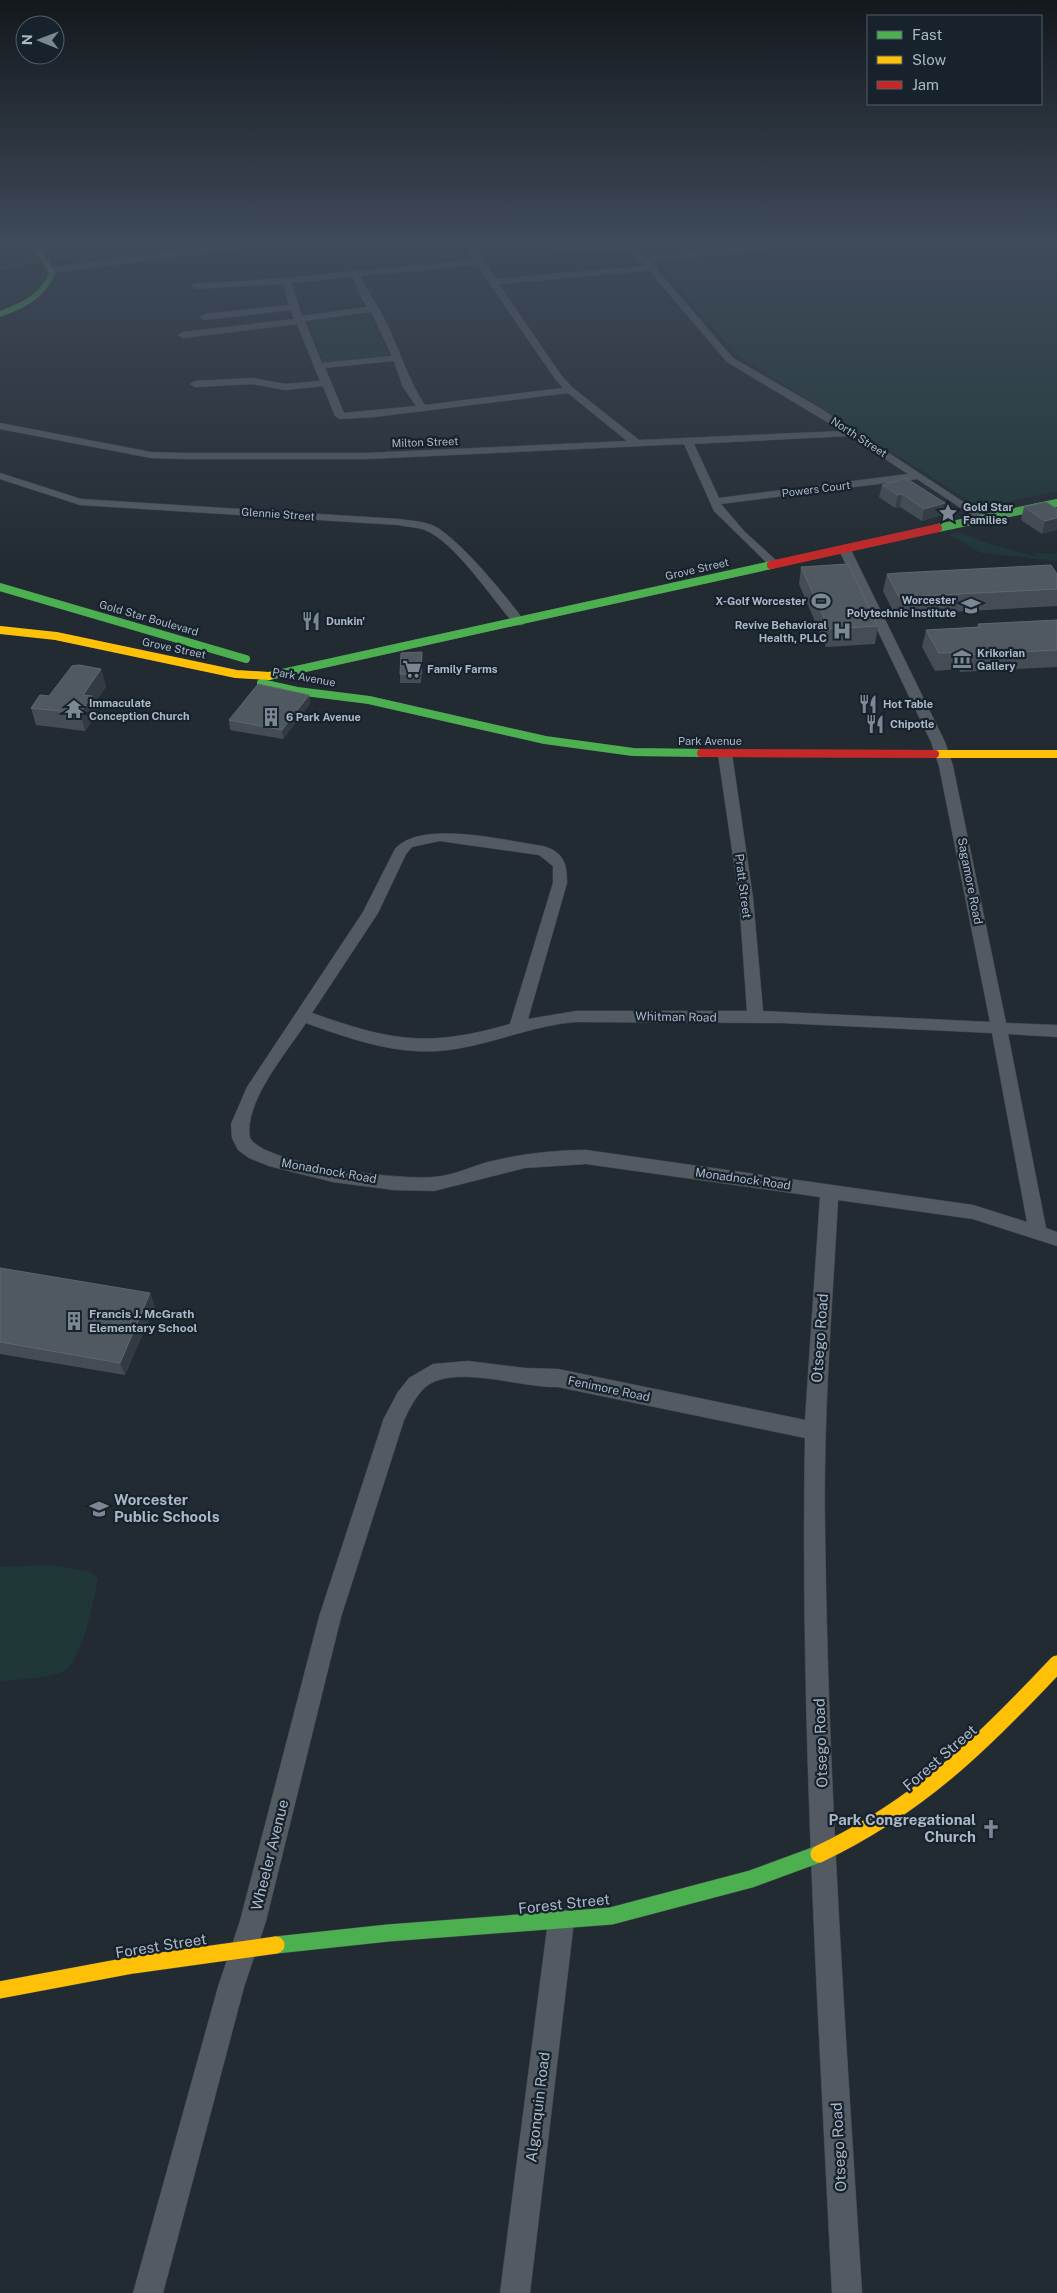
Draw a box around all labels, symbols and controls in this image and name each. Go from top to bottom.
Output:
north arrow [15,15,65,65]
legend [867,15,1042,105]
text: Fast [912,26,942,43]
text: N [19,34,35,45]
text: Slow [912,51,947,68]
text: Jam [912,76,939,93]
street label: North Street [829,415,889,459]
street label: Milton Street [391,435,459,449]
street label: Powers Court [781,479,851,499]
place label: Gold Star Families [963,501,1013,526]
place icon: Gold Star Families [937,502,959,524]
street label: Glennie Street [241,505,315,523]
street label: Grove Street [664,556,730,582]
sports icon: X-Golf Worcester [810,590,832,612]
place label: Worcester Polytechnic Institute [847,594,956,619]
place label: X-Golf Worcester [715,595,806,607]
school or university icon: Worcester Polytechnic Institute [960,595,982,617]
street label: Gold Star Boulevard [98,598,200,638]
restaurant icon: Dunkin' [300,610,322,632]
place label: Dunkin' [326,615,365,627]
place label: Revive Behavioral Health, PLLC [735,619,827,644]
hospital icon: Revive Behavioral Health, PLLC [831,620,853,642]
street label: Grove Street [141,635,207,661]
place label: Krikorian Gallery [977,647,1025,672]
museum icon: Krikorian Gallery [951,648,973,670]
supermarket icon: Family Farms [401,658,423,680]
place label: Family Farms [427,663,498,675]
street label: Park Avenue [271,666,337,688]
restaurant icon: Hot Table [857,693,879,715]
place label: Immaculate Conception Church [89,697,189,722]
temple icon: Immaculate Conception Church [63,698,85,720]
place label: Hot Table [883,698,933,710]
building icon: 6 Park Avenue [260,706,282,728]
place label: 6 Park Avenue [286,711,361,723]
restaurant icon: Chipotle [864,713,886,735]
place label: Chipotle [890,718,934,730]
street label: Park Avenue [678,735,742,747]
street label: Sagamore Road [955,836,985,926]
street label: Pratt Street [732,853,754,920]
street label: Whitman Road [635,1009,717,1025]
street label: Monadnock Road [280,1156,378,1186]
street label: Monadnock Road [694,1165,792,1193]
street label: Otsego Road [808,1293,831,1383]
place label: Francis J. McGrath Elementary School [89,1307,198,1335]
building icon: Francis J. McGrath Elementary School [63,1310,85,1332]
street label: Fenimore Road [567,1373,651,1405]
place label: Worcester Public Schools [114,1491,220,1525]
school or university icon: Worcester Public Schools [88,1498,110,1520]
street label: Otsego Road [810,1698,831,1788]
street label: Forest Street [899,1721,980,1794]
street label: Wheeler Avenue [248,1798,292,1912]
place label: Park Congregational Church [829,1811,976,1845]
church icon: Park Congregational Church [980,1818,1002,1840]
street label: Forest Street [517,1890,611,1917]
street label: Forest Street [114,1930,208,1961]
street label: Algonquin Road [522,2051,553,2163]
street label: Otsego Road [828,2102,849,2192]

